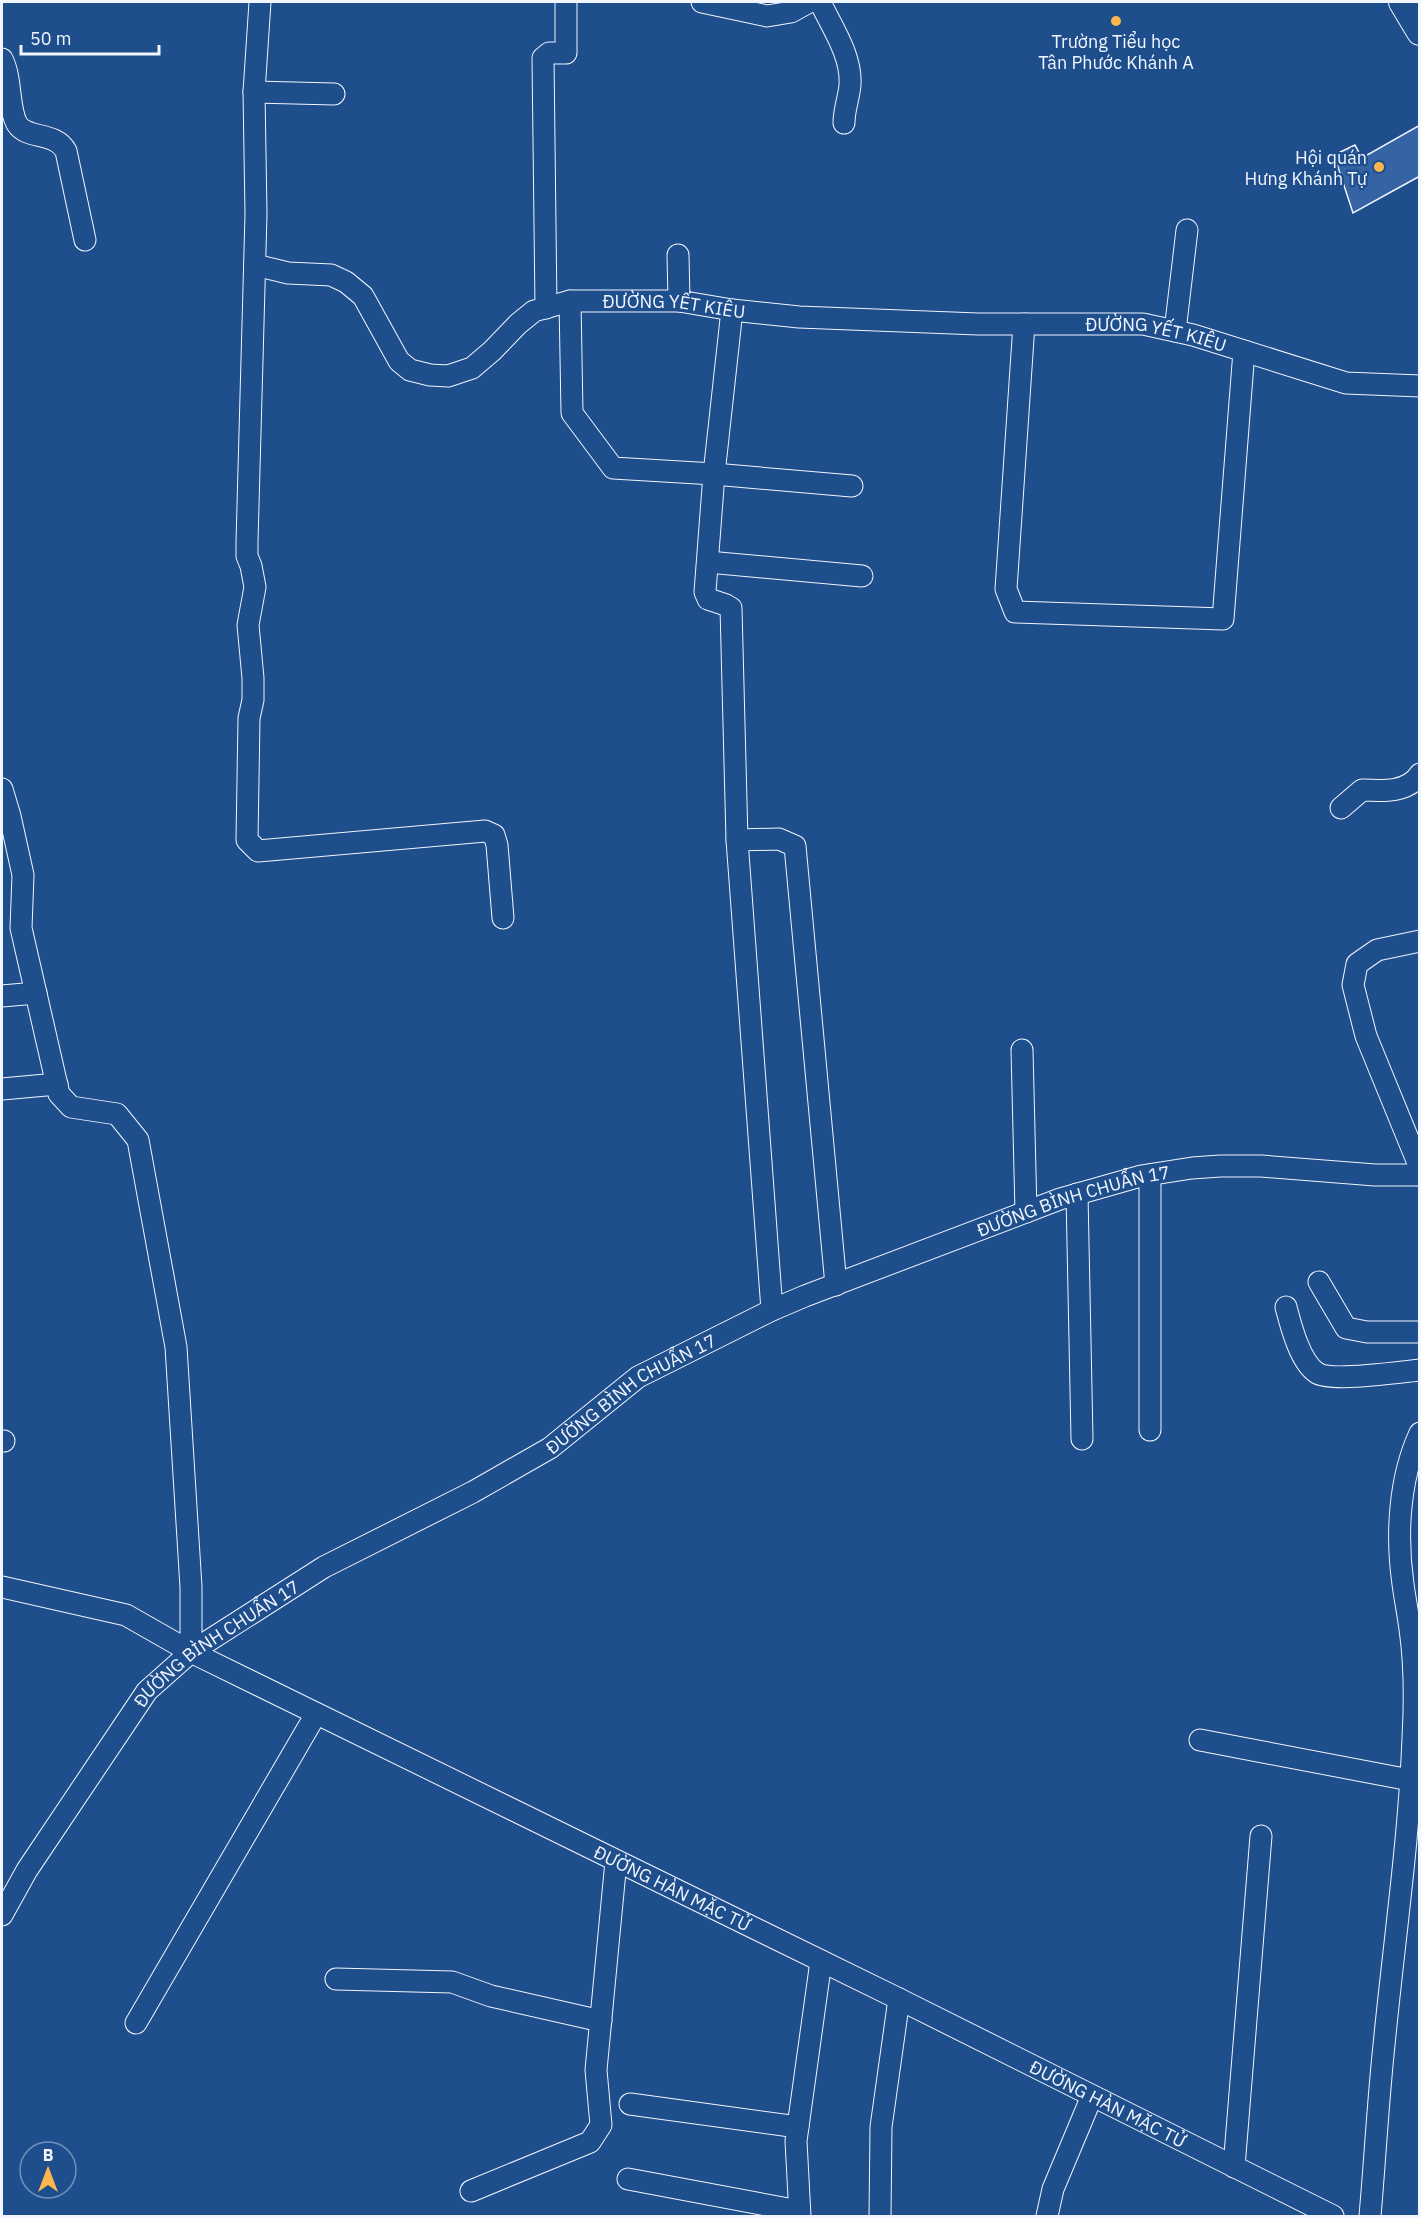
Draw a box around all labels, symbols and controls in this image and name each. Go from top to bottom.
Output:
marker: Trường Tiểu học Tân Phước Khánh A [1109,14,1123,28]
scale bar [21,18,159,56]
text: 50 m [30,27,72,50]
place label: Trường Tiểu học Tân Phước Khánh A [1038,30,1194,74]
place label: Hội quán Hưng Khánh Tự [1245,146,1368,190]
marker: Hội quán Hưng Khánh Tự [1372,160,1386,174]
street label: ĐƯỜNG YẾT KIÊU [602,287,746,323]
street label: ĐƯỜNG YẾT KIÊU [1085,312,1229,356]
street label: ĐƯỜNG BÌNH CHUẨN 17 [973,1160,1171,1241]
street label: ĐƯỜNG BÌNH CHUẨN 17 [541,1328,720,1459]
street label: ĐƯỜNG BÌNH CHUẨN 17 [128,1575,303,1711]
street label: ĐƯỜNG HÀN MẶC TỬ [590,1840,755,1936]
street label: ĐƯỜNG HÀN MẶC TỬ [1026,2055,1191,2153]
north arrow [18,2140,78,2200]
text: B [43,2145,54,2165]

